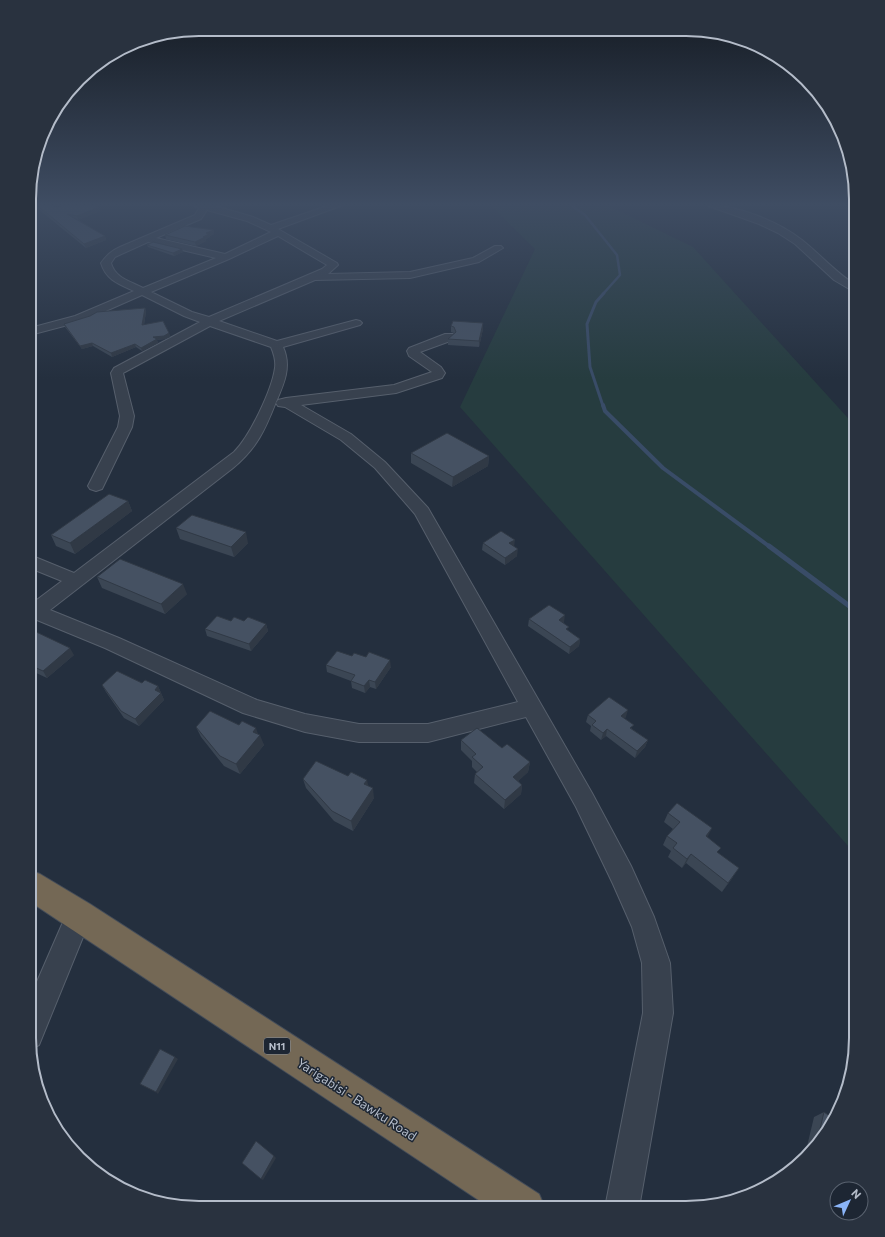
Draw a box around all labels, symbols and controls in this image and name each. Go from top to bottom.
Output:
road number: N11 [264,1038,290,1054]
street label: Yarigabisi - Bawku Road [294,1054,420,1144]
north arrow [829,1181,869,1221]
text: N [849,1186,864,1201]

